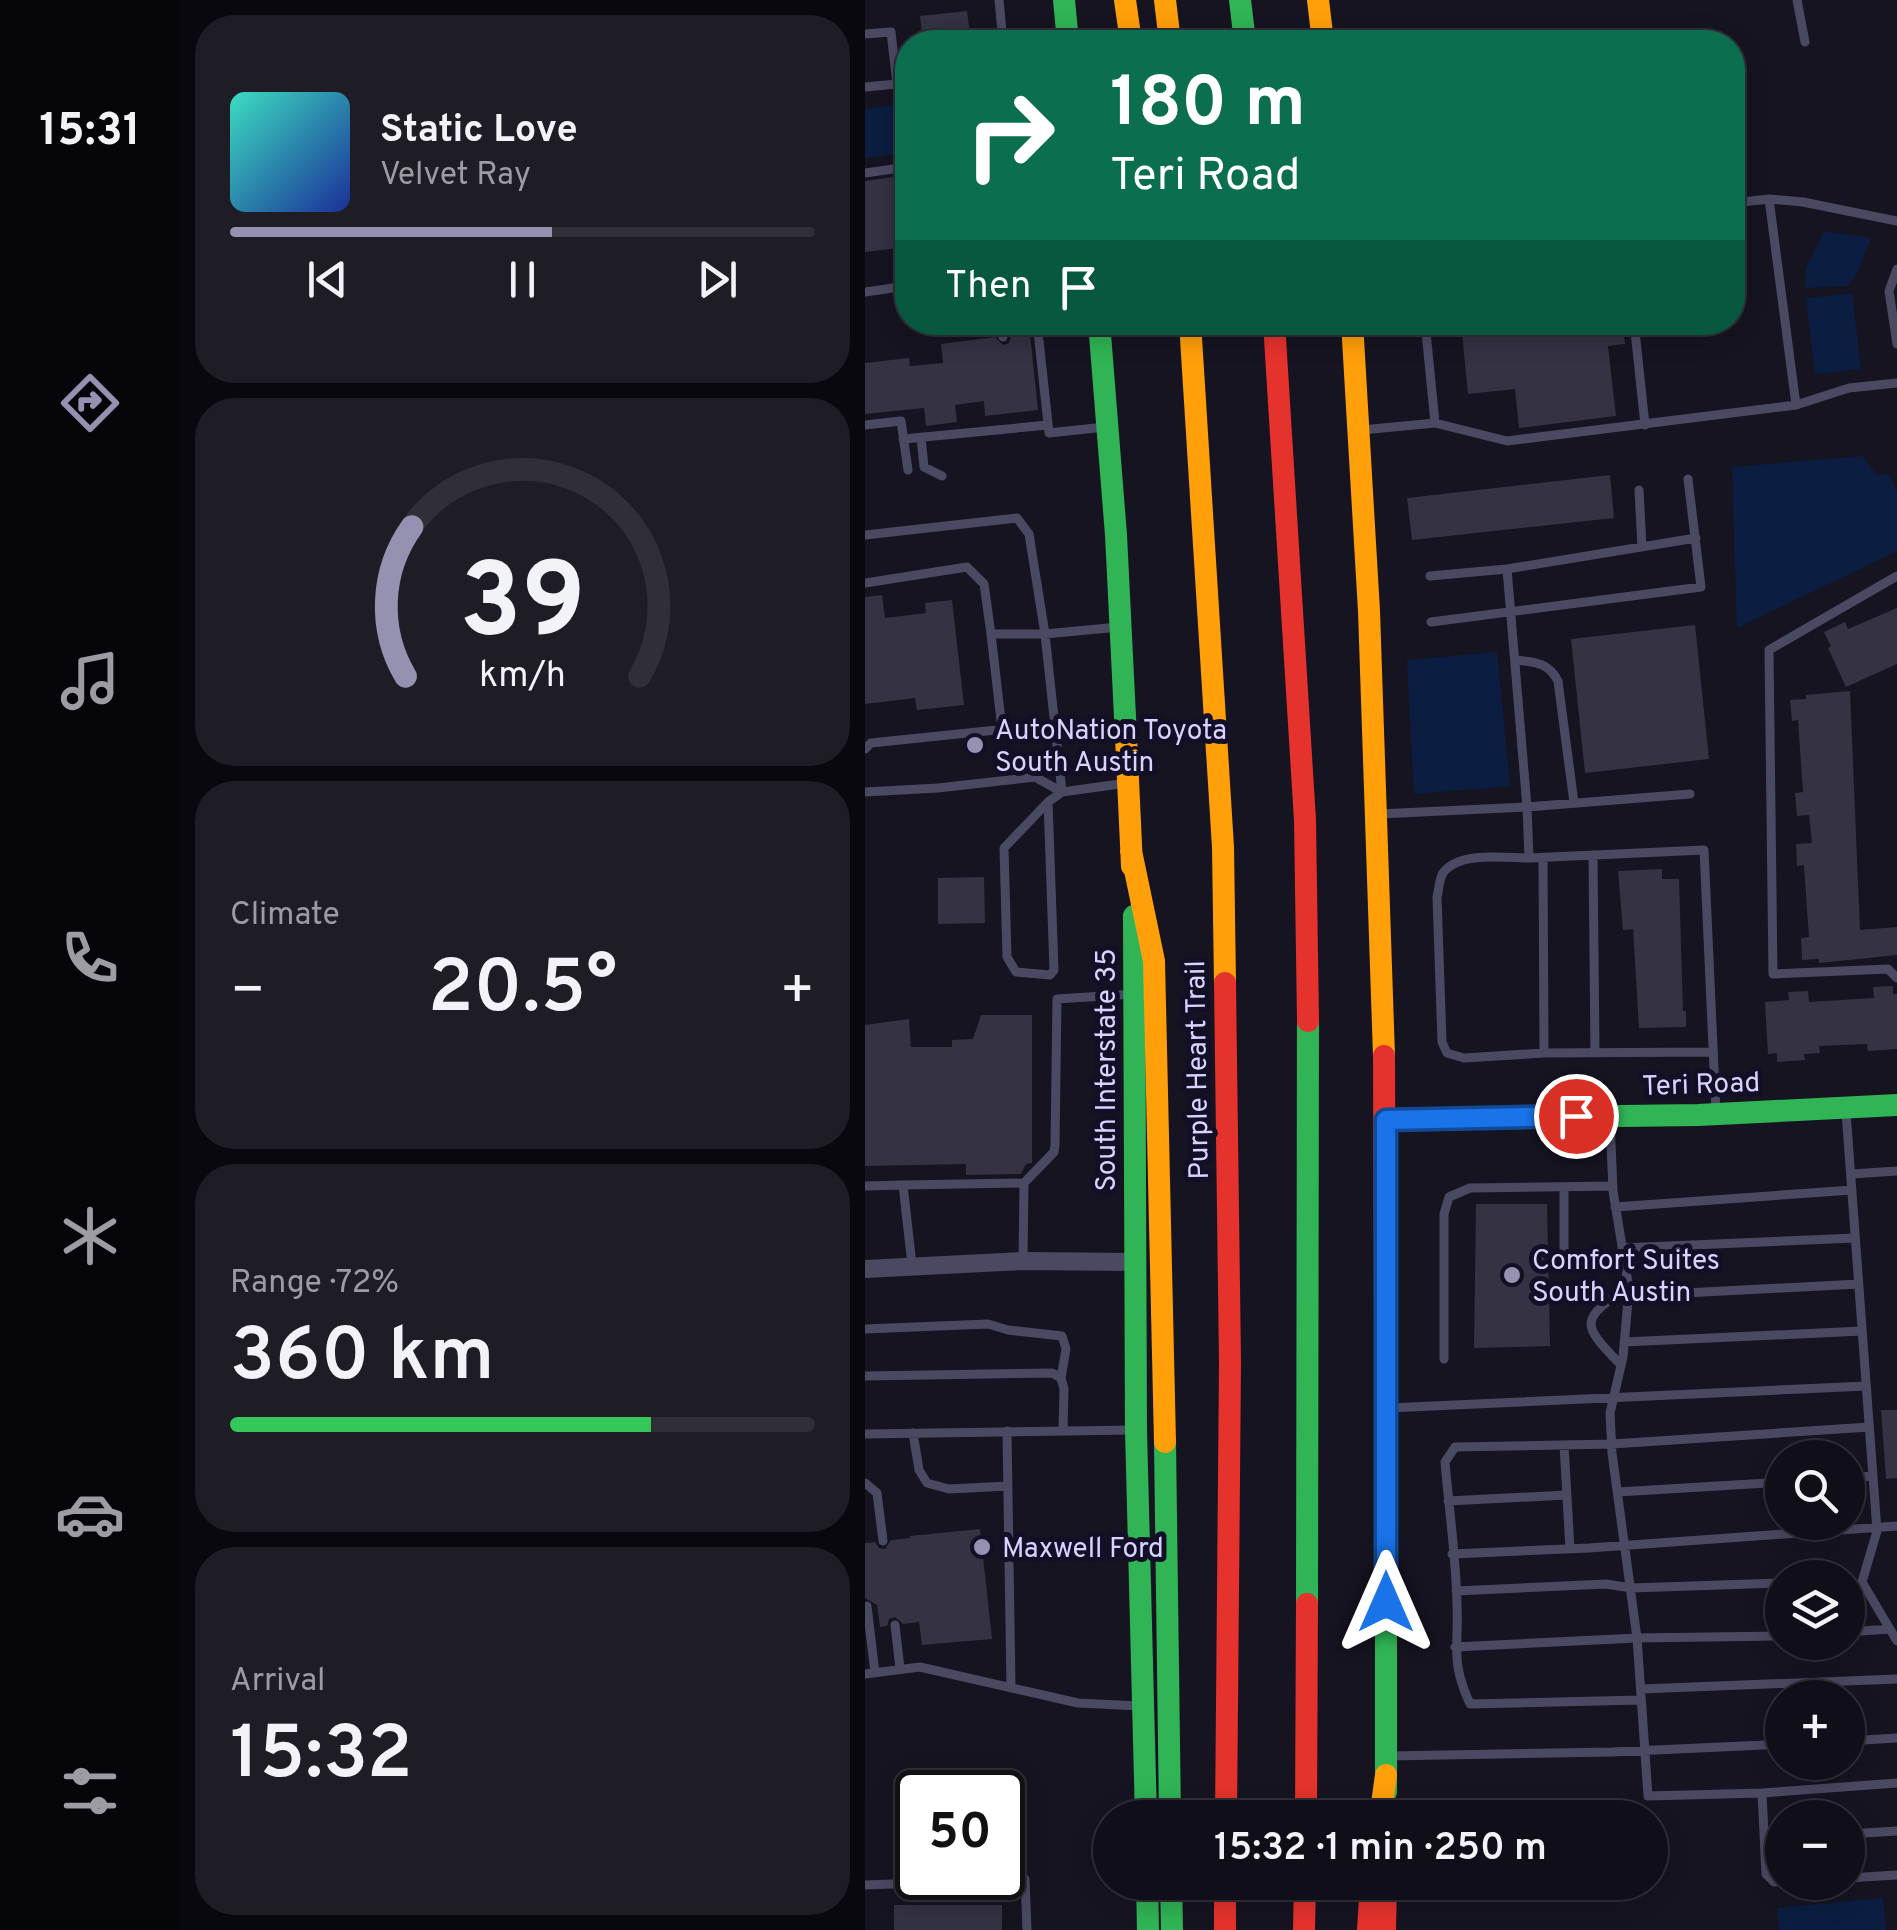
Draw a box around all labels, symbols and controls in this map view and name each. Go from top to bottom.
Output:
text: 180 m [1110,62,1306,151]
icon: right [945,70,1075,200]
text: 15:31 [39,104,141,161]
text: Static Love [380,107,578,156]
text: Teri Road [1110,149,1300,206]
text: Velvet Ray [380,156,531,196]
icon: previous [300,252,355,307]
icon: pause [495,252,550,307]
icon: next [690,252,745,307]
icon: arrive [1051,260,1106,315]
text: Then [945,263,1031,312]
icon: directions [55,368,125,438]
text: 39 [459,542,586,674]
icon: music [55,646,125,716]
text: km/h [479,654,566,700]
place label: AutoNation Toyota South Austin [995,714,1227,782]
marker: AutoNation Toyota South Austin [964,734,986,756]
text: Climate [230,896,340,936]
icon: phone [55,923,125,993]
text: 20.5° [428,944,617,1039]
street label: South Interstate 35 [1090,948,1126,1192]
text: − [230,958,265,1028]
text: + [780,958,815,1028]
street label: Purple Heart Trail [1179,960,1219,1180]
street label: Teri Road [1641,1066,1761,1106]
pin [1534,1074,1619,1159]
icon: arrive [1549,1089,1604,1144]
icon: climate [55,1201,125,1271]
place label: Comfort Suites South Austin [1532,1244,1720,1312]
text: Range · 72% [230,1264,399,1304]
marker: Comfort Suites South Austin [1501,1264,1523,1286]
text: 360 km [230,1312,494,1407]
map controls [1765,1440,1865,1900]
button: search [1765,1440,1865,1540]
icon: car [55,1479,125,1549]
place label: Maxwell Ford [1002,1532,1164,1568]
marker: Maxwell Ford [971,1536,993,1558]
position arrow [1334,1550,1438,1654]
button: layers [1765,1560,1865,1660]
text: Arrival [230,1662,325,1702]
button: + [1765,1680,1865,1780]
text: 15:32 [230,1710,413,1805]
icon: filters [55,1756,125,1826]
speed limit sign: 50 [895,1770,1025,1900]
button: − [1765,1800,1865,1900]
text: 15:32 · 1 min · 250 m [1214,1825,1547,1874]

